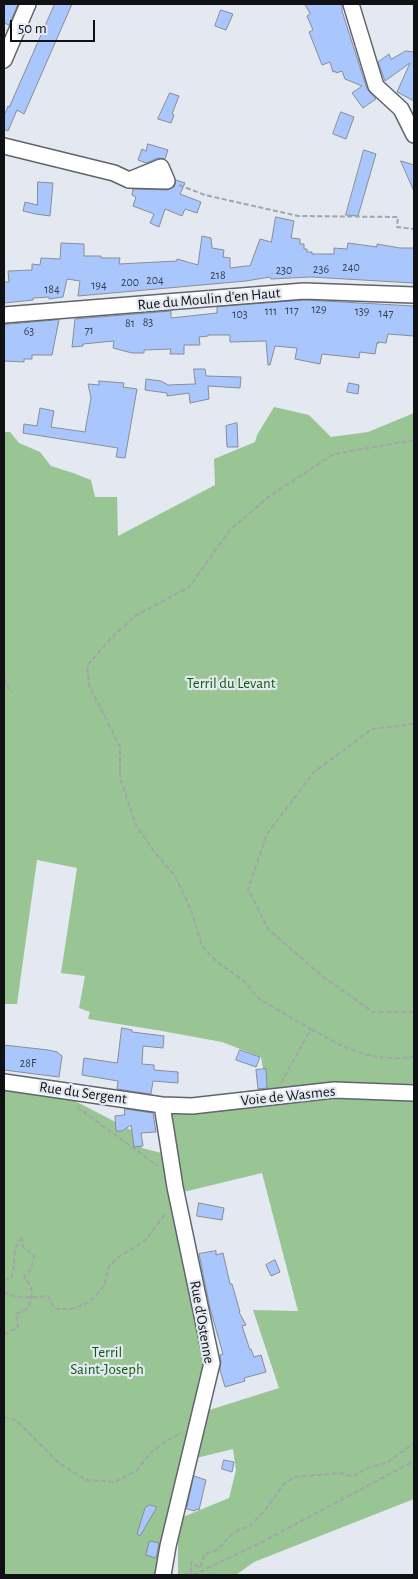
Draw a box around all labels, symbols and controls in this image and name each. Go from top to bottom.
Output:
scale bar [12,10,98,42]
text: 50 m [18,21,47,36]
house number: 240 [342,260,360,274]
house number: 236 [313,262,329,276]
house number: 230 [276,263,292,277]
house number: 218 [210,268,226,282]
house number: 204 [146,273,164,287]
house number: 200 [121,275,139,289]
house number: 194 [91,278,107,292]
house number: 184 [44,282,60,296]
street label: Rue du Moulin d'en Haut [137,284,281,314]
house number: 129 [311,302,327,316]
house number: 117 [285,303,299,317]
house number: 111 [265,304,277,318]
house number: 139 [355,304,369,318]
house number: 147 [379,306,393,320]
house number: 103 [232,307,248,321]
house number: 83 [143,315,153,329]
house number: 81 [125,316,135,330]
house number: 71 [84,323,94,337]
house number: 63 [24,324,34,338]
park label: Terril du Levant [186,674,276,692]
house number: 28F [20,1056,36,1070]
street label: Rue du Sergent [38,1078,128,1108]
street label: Voie de Wasmes [240,1082,336,1110]
street label: Rue d'Ostenne [186,1279,218,1365]
park label: Terril Saint-Joseph [70,1343,144,1378]

